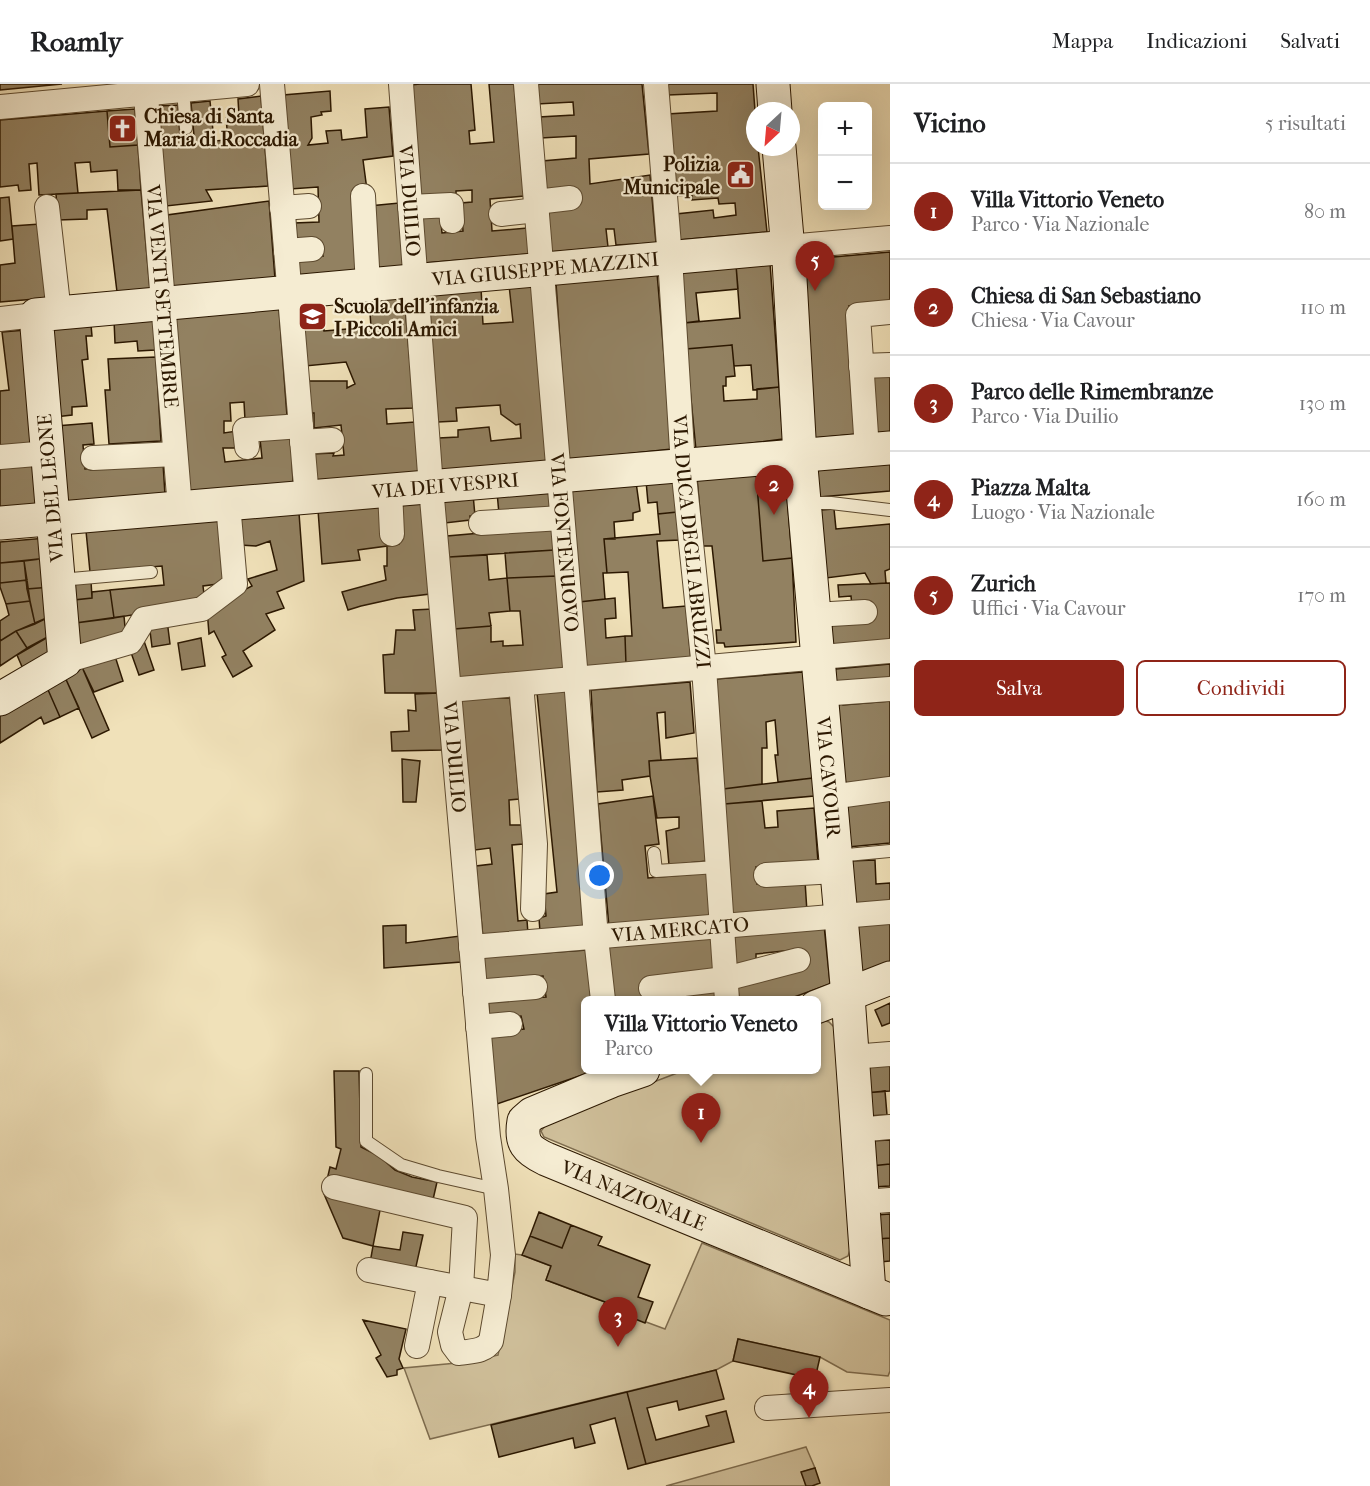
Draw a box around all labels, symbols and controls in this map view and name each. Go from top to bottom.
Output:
text: Roamly [30,25,122,58]
text: Mappa [1052,29,1113,53]
text: Indicazioni [1146,29,1247,53]
text: Salvati [1280,29,1340,53]
north arrow [746,102,800,156]
map controls [818,102,872,210]
button: + [818,102,872,156]
place label: Chiesa di Santa Maria di Roccadia [143,105,299,151]
text: Vicino [914,108,986,139]
church icon: Chiesa di Santa Maria di Roccadia [107,112,139,144]
text: 5 risultati [1265,112,1346,135]
street label: VIA DUILIO [394,143,425,257]
place label: Polizia Municipale [622,153,721,199]
button: − [818,156,872,210]
public building icon: Polizia Municipale [725,159,757,191]
street label: VIA VENTI SETTEMBRE [142,183,183,409]
text: Villa Vittorio Veneto [971,187,1164,213]
text: 1 [930,200,937,223]
text: 80 m [1304,200,1346,223]
text: Parco · Via Nazionale [971,213,1149,236]
pin: 5 [796,242,834,291]
street label: VIA GIUSEPPE MAZZINI [430,247,660,291]
text: Chiesa di San Sebastiano [971,283,1201,309]
place label: Scuola dell'infanzia I Piccoli Amici [334,295,499,341]
text: 2 [928,296,939,319]
text: 110 m [1300,296,1346,319]
school or university icon: Scuola dell'infanzia I Piccoli Amici [297,301,329,333]
text: Chiesa · Via Cavour [971,309,1135,332]
text: Parco delle Rimembranze [971,379,1213,405]
text: 3 [929,392,938,415]
text: 130 m [1299,392,1346,415]
text: Parco · Via Duilio [971,405,1118,428]
street label: VIA DEL LEONE [33,413,69,564]
street label: VIA DUCA DEGLI ABRUZZI [668,413,716,670]
street label: VIA FONTENUOVO [545,451,584,633]
pin: 2 [754,466,794,515]
street label: VIA DEI VESPRI [370,468,520,503]
text: Piazza Malta [971,475,1090,501]
text: 4 [928,488,939,511]
text: 160 m [1296,488,1346,511]
text: Luogo · Via Nazionale [971,501,1155,524]
text: Zurich [971,571,1036,597]
text: 5 [929,584,938,607]
text: 170 m [1297,584,1346,607]
text: Uffici · Via Cavour [971,597,1126,620]
button: Salva [914,660,1124,716]
button: Condividi [1136,660,1346,716]
street label: VIA DUILIO [438,699,471,814]
street label: VIA CAVOUR [812,714,846,840]
your location [585,861,614,890]
street label: VIA MERCATO [610,912,750,947]
popup [581,996,821,1074]
text: Villa Vittorio Veneto [604,1011,798,1037]
text: Parco [604,1037,653,1060]
pin: 1 [682,1094,720,1143]
street label: VIA NAZIONALE [557,1155,710,1235]
pin: 3 [598,1298,638,1347]
pin: 4 [790,1368,828,1418]

